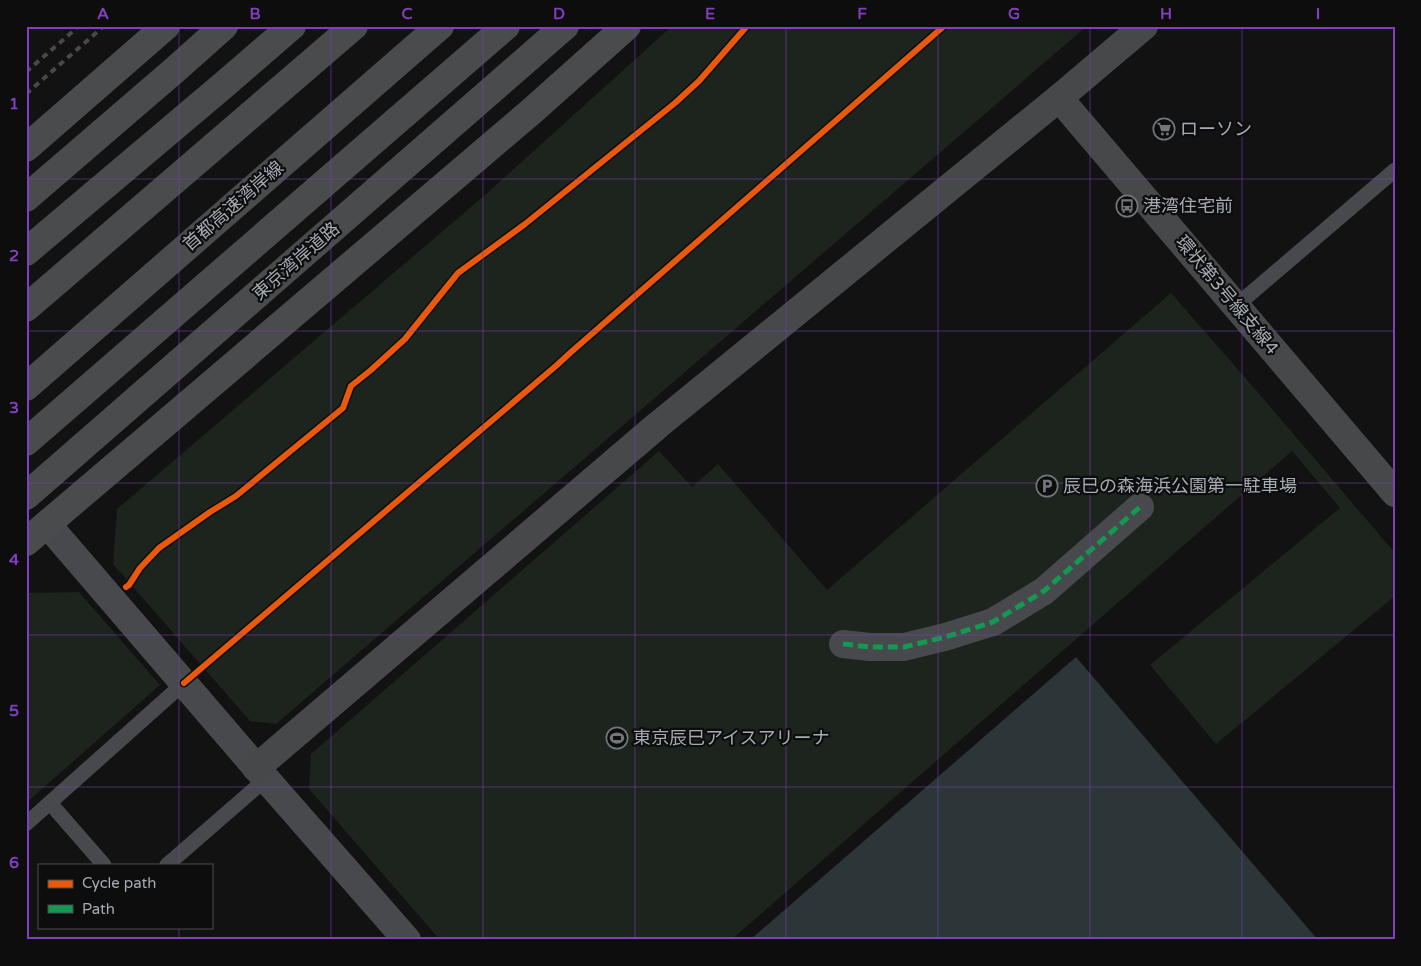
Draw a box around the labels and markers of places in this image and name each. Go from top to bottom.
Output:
supermarket icon: ローソン [1152,117,1176,141]
place label: ローソン [1180,118,1252,140]
bus stop icon: 港湾住宅前 [1115,194,1139,218]
place label: 港湾住宅前 [1143,195,1233,217]
parking icon: 辰巳の森海浜公園第一駐車場 [1035,474,1059,498]
place label: 辰巳の森海浜公園第一駐車場 [1063,475,1297,497]
sports icon: 東京辰巳アイスアリーナ [605,726,629,750]
place label: 東京辰巳アイスアリーナ [633,727,830,749]

